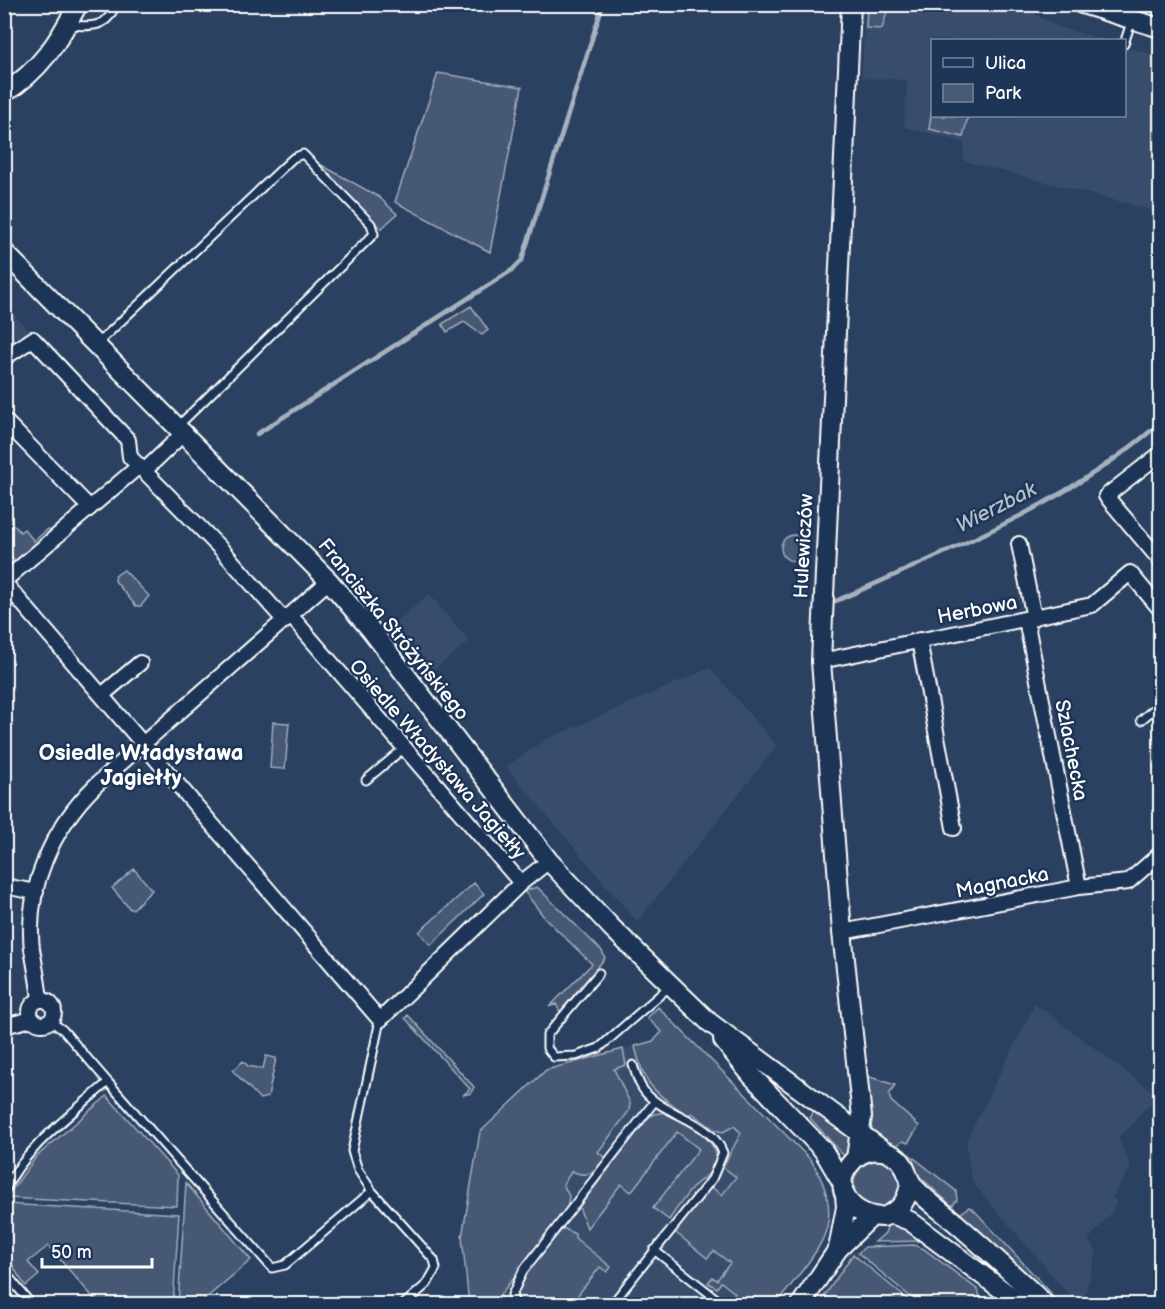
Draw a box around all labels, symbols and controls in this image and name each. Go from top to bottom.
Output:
legend [931,39,1126,117]
text: Ulica [985,53,1026,74]
text: Park [985,83,1021,104]
water label: Wierzbak [952,476,1041,538]
street label: Hulewiczów [789,493,819,599]
street label: Franciszka Stróżyńskiego [313,534,474,725]
street label: Herbowa [935,590,1019,629]
street label: Osiedle Władysława Jagiełły [344,655,531,864]
street label: Szlachecka [1049,698,1093,803]
district label: Osiedle Władysława Jagiełły [39,740,243,792]
street label: Magnacka [954,862,1051,904]
scale bar [42,1231,152,1269]
text: 50 m [51,1242,92,1263]

